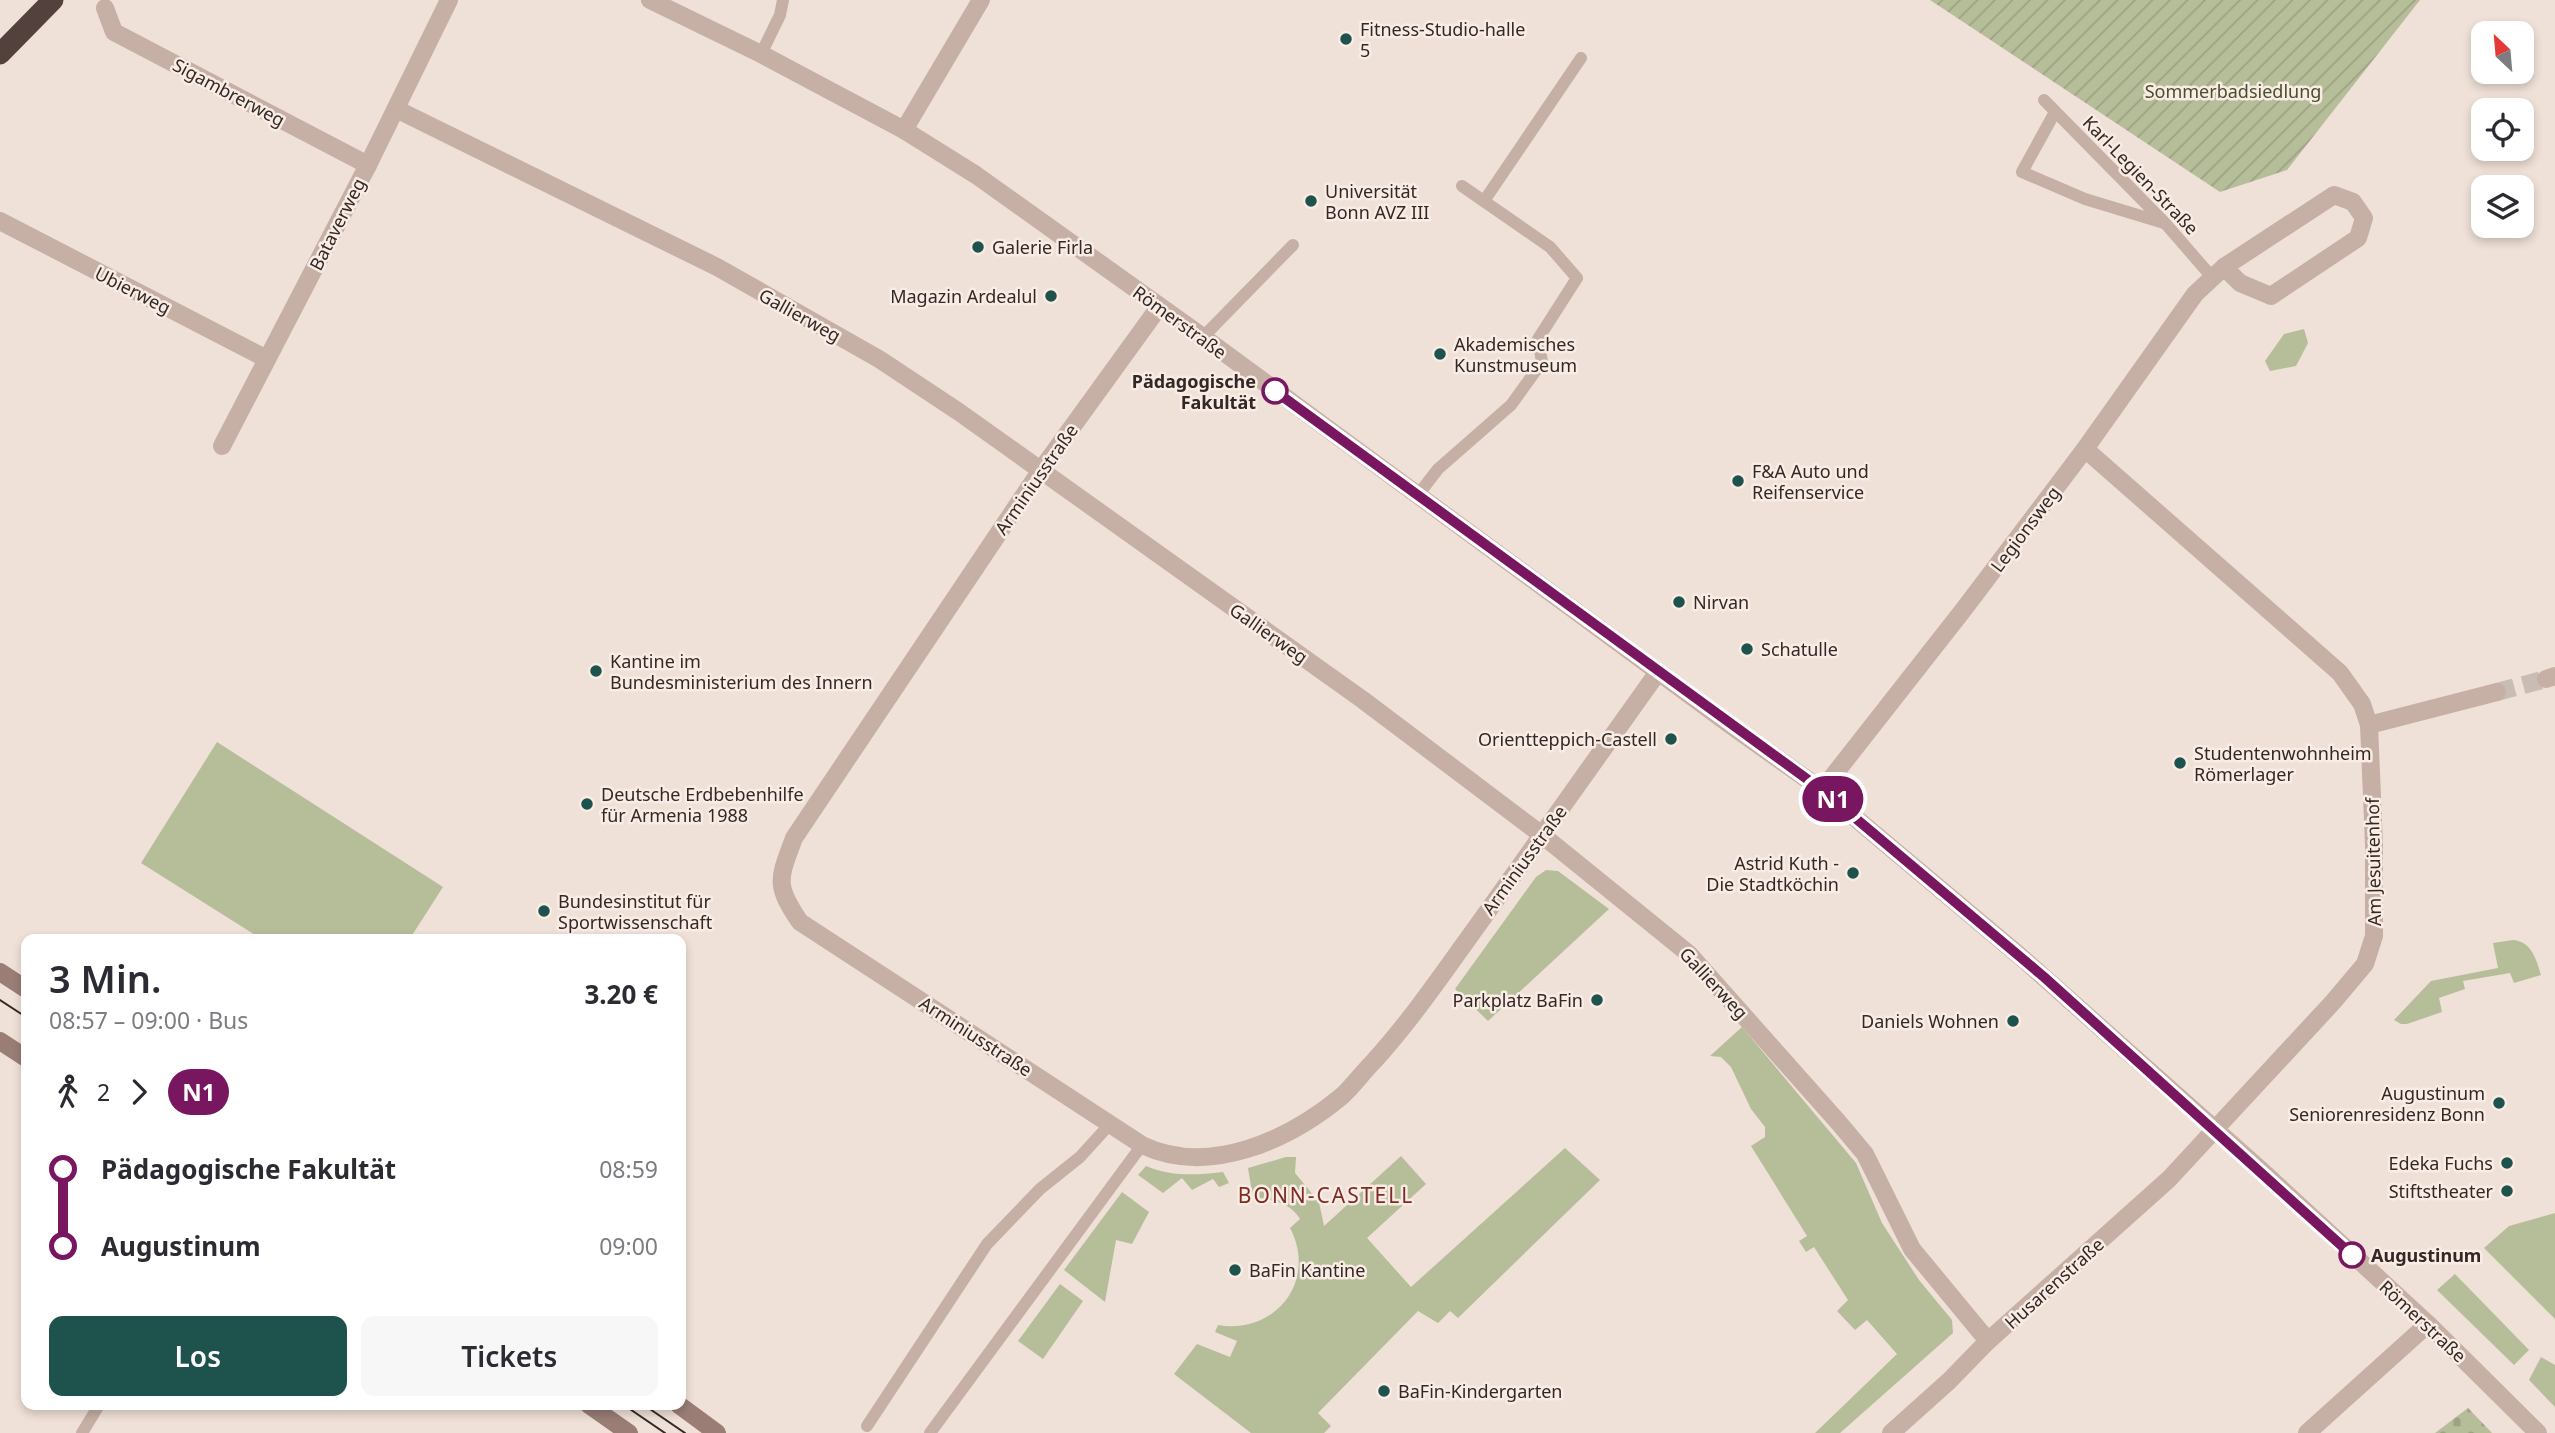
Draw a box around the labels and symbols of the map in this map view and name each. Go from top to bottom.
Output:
place label: Fitness-Studio-halle 5 [1360,17,1525,62]
north arrow [2471,21,2534,84]
marker: Fitness-Studio-halle 5 [1338,31,1354,47]
street label: Sigambrerweg [169,52,289,132]
park label: Sommerbadsiedlung [2145,79,2321,103]
street label: Karl-Legien-Straße [2078,110,2204,240]
street label: Bataverweg [303,174,371,274]
place label: Universität Bonn AVZ III [1325,179,1429,224]
marker: Universität Bonn AVZ III [1303,193,1319,209]
place label: Galerie Firla [992,235,1093,259]
marker: Galerie Firla [970,239,986,255]
street label: Ubierweg [91,261,175,319]
street label: Römerstraße [1128,280,1232,364]
street label: Gallierweg [755,283,845,347]
place label: Magazin Ardealul [890,284,1037,308]
marker: Magazin Ardealul [1043,288,1059,304]
place label: Akademisches Kunstmuseum [1454,332,1577,377]
marker: Akademisches Kunstmuseum [1432,346,1448,362]
place label: Pädagogische Fakultät [1132,369,1256,414]
marker: Pädagogische Fakultät [1262,378,1288,404]
street label: Arminiusstraße [989,419,1083,539]
place label: F&A Auto und Reifenservice [1752,459,1869,504]
marker: F&A Auto und Reifenservice [1730,473,1746,489]
street label: Legionsweg [1985,481,2065,577]
place label: Nirvan [1693,590,1749,614]
marker: Nirvan [1671,594,1687,610]
street label: Gallierweg [1225,597,1313,669]
place label: Schatulle [1761,637,1838,661]
marker: Schatulle [1739,641,1755,657]
place label: Kantine im Bundesministerium des Innern [610,649,873,694]
marker: Kantine im Bundesministerium des Innern [588,663,604,679]
place label: Orientteppich-Castell [1478,727,1657,751]
marker: Orientteppich-Castell [1663,731,1679,747]
place label: Studentenwohnheim Römerlager [2194,741,2372,786]
marker: Studentenwohnheim Römerlager [2172,755,2188,771]
line badge: N1 [1801,776,1864,822]
place label: Deutsche Erdbebenhilfe für Armenia 1988 [601,782,804,827]
marker: Deutsche Erdbebenhilfe für Armenia 1988 [579,796,595,812]
street label: Am Jesuitenhof [2360,797,2386,926]
street label: Arminiusstraße [1476,800,1572,920]
place label: Astrid Kuth - Die Stadtköchin [1706,851,1839,896]
marker: Astrid Kuth - Die Stadtköchin [1845,865,1861,881]
place label: Bundesinstitut für Sportwissenschaft [558,889,713,934]
marker: Bundesinstitut für Sportwissenschaft [536,903,552,919]
street label: Gallierweg [1675,942,1753,1024]
place label: Parkplatz BaFin [1453,988,1583,1012]
street label: Arminiusstraße [915,991,1037,1081]
marker: Parkplatz BaFin [1589,992,1605,1008]
place label: Daniels Wohnen [1861,1009,1999,1033]
marker: Daniels Wohnen [2005,1013,2021,1029]
place label: Augustinum Seniorenresidenz Bonn [2289,1081,2485,1126]
marker: Augustinum Seniorenresidenz Bonn [2491,1095,2507,1111]
place label: Edeka Fuchs [2389,1151,2493,1175]
marker: Edeka Fuchs [2499,1155,2515,1171]
place label: Stiftstheater [2389,1179,2494,1203]
district label: BONN-CASTELL [1238,1181,1414,1209]
marker: Stiftstheater [2499,1183,2515,1199]
street label: Husarenstraße [1999,1232,2109,1334]
marker: Augustinum [2339,1242,2365,1268]
place label: Augustinum [2371,1243,2481,1267]
place label: BaFin Kantine [1249,1258,1365,1282]
marker: BaFin Kantine [1227,1262,1243,1278]
street label: Römerstraße [2374,1275,2472,1367]
place label: BaFin-Kindergarten [1398,1379,1562,1403]
marker: BaFin-Kindergarten [1376,1383,1392,1399]

